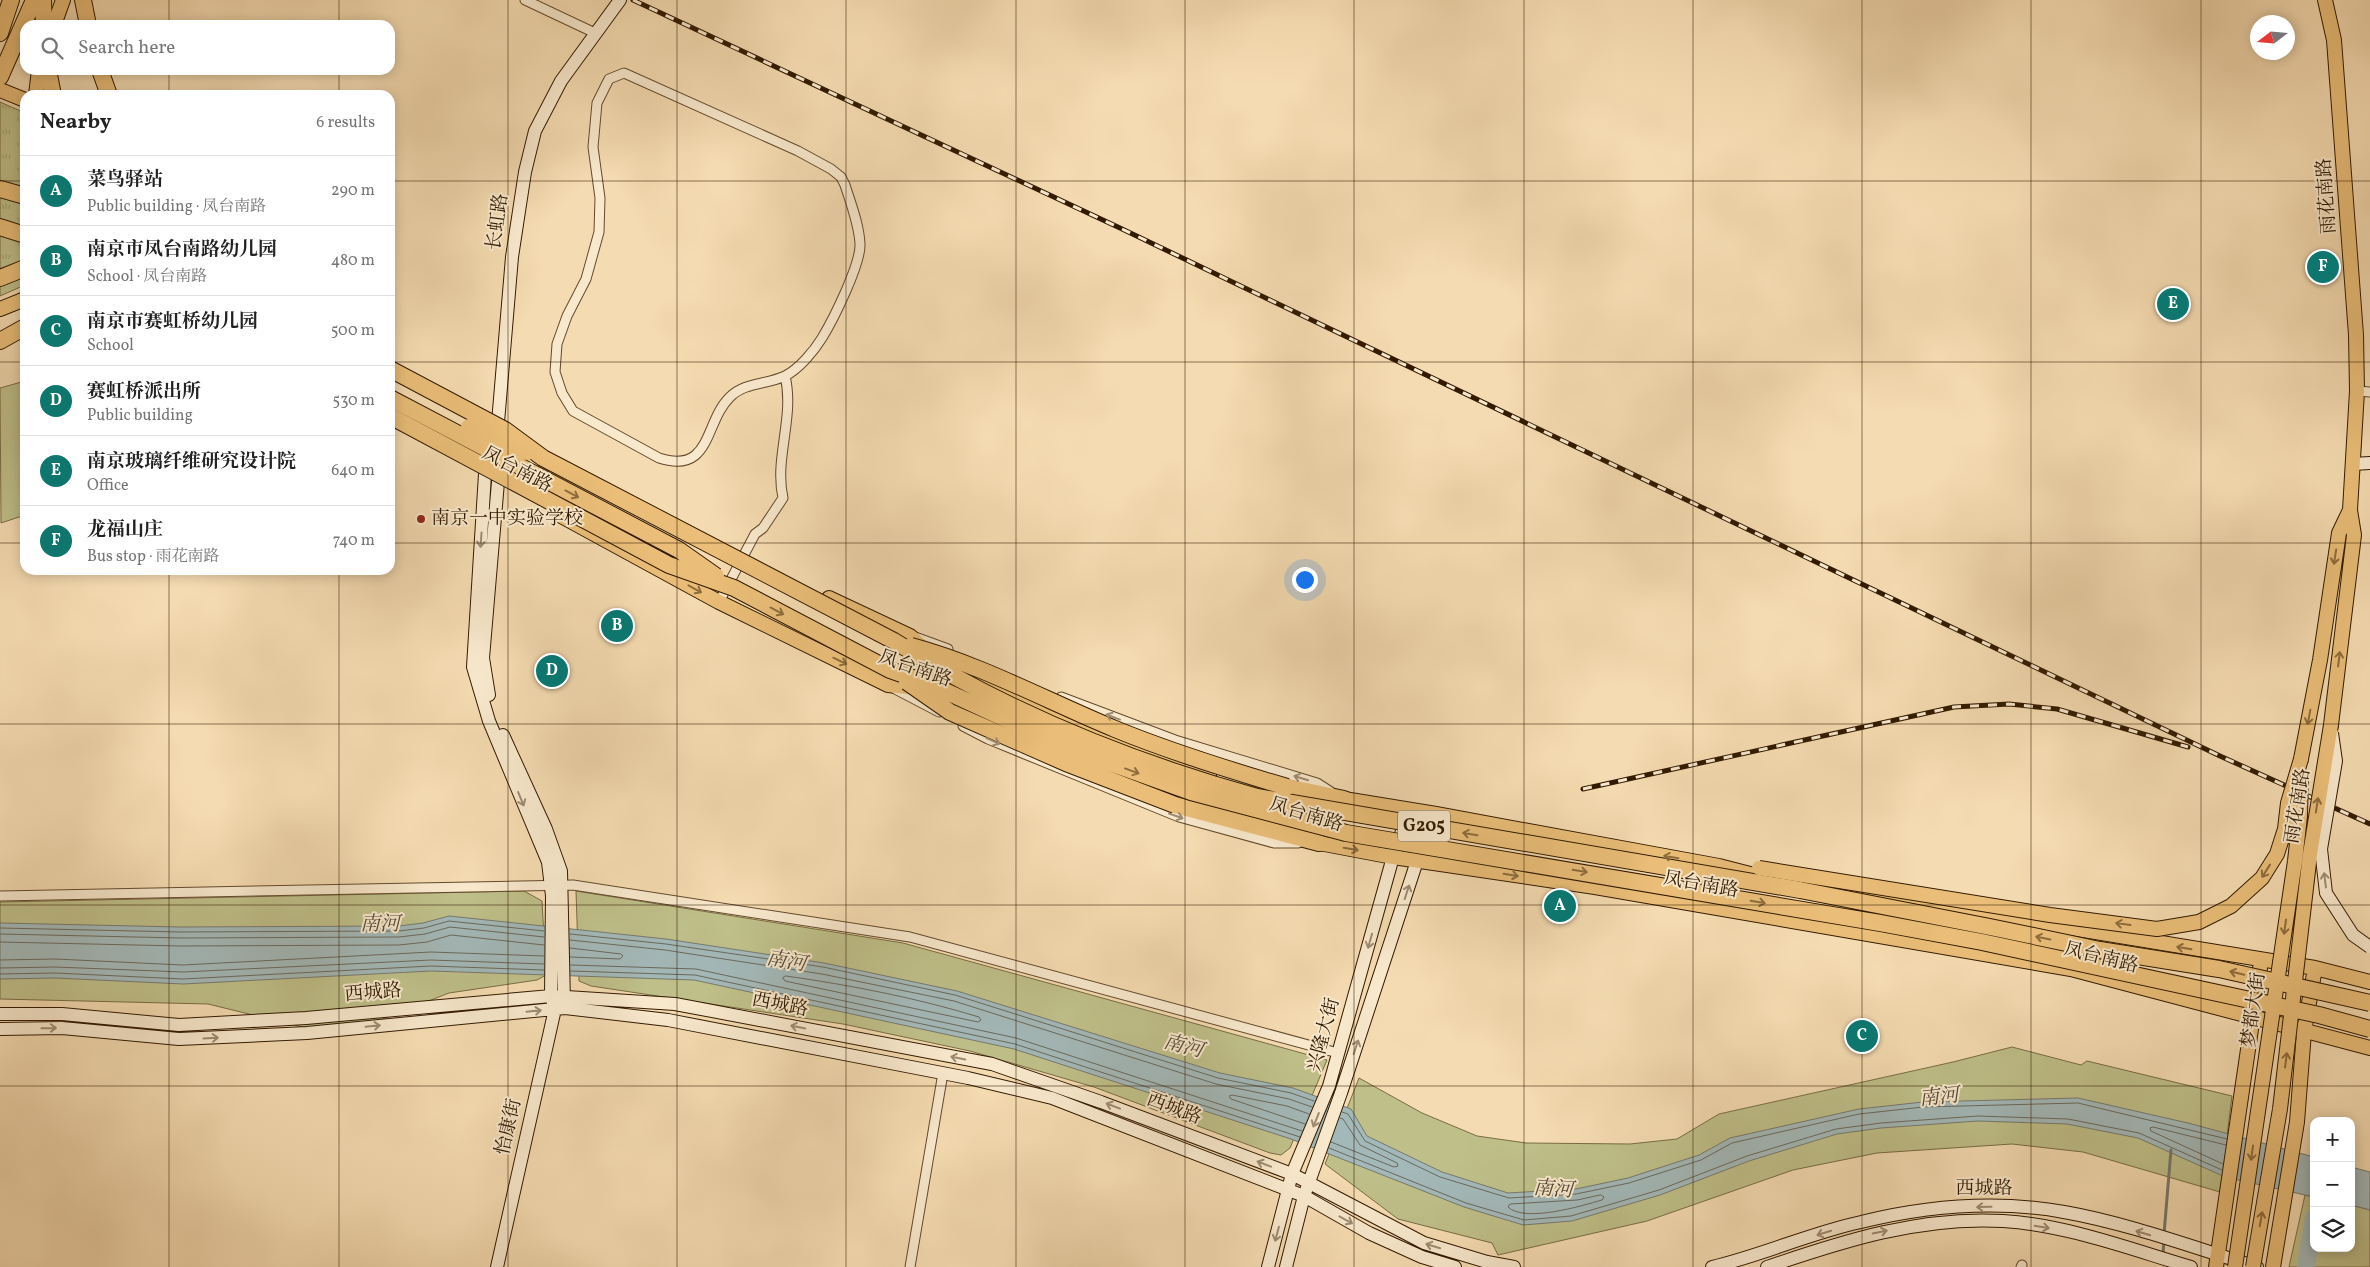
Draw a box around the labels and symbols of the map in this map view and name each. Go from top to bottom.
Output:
north arrow [2250,15,2295,60]
street label: 雨花南路 [2311,157,2343,235]
street label: 长虹路 [481,192,515,252]
pin: F [2307,248,2339,286]
pin: E [2157,285,2189,323]
street label: 凤台南路 [477,441,557,499]
one-way arrow [565,489,580,499]
place label: 南京一中实验学校 [431,506,583,532]
marker: 南京一中实验学校 [415,513,427,525]
one-way arrow [477,532,486,548]
one-way arrow [2330,548,2340,564]
your location [1292,567,1318,593]
one-way arrow [687,584,702,594]
pin: B [601,607,633,645]
one-way arrow [769,607,784,616]
street label: 凤台南路 [875,644,955,694]
pin: D [536,652,568,690]
one-way arrow [2334,652,2344,668]
one-way arrow [833,656,848,666]
one-way arrow [2304,708,2313,724]
one-way arrow [1106,712,1121,721]
one-way arrow [985,737,1000,747]
street label: 雨花南路 [2279,766,2317,846]
one-way arrow [1124,767,1139,776]
one-way arrow [1293,773,1309,783]
one-way arrow [516,791,526,806]
street label: 凤台南路 [1266,791,1346,839]
one-way arrow [2312,798,2322,814]
road number: G205 [1398,810,1450,841]
one-way arrow [1168,812,1183,821]
one-way arrow [1462,829,1478,839]
one-way arrow [1343,844,1359,854]
one-way arrow [1663,852,1679,861]
one-way arrow [2260,864,2270,878]
street label: 凤台南路 [1661,866,1741,904]
one-way arrow [1572,867,1588,877]
one-way arrow [1503,870,1519,880]
one-way arrow [2320,872,2330,888]
one-way arrow [1402,884,1412,900]
pin: A [1544,887,1576,925]
one-way arrow [1749,897,1765,907]
water label: 南河 [360,911,403,939]
one-way arrow [2280,918,2290,934]
one-way arrow [2115,919,2131,929]
one-way arrow [1364,932,1374,948]
one-way arrow [2035,933,2051,942]
street label: 凤台南路 [2061,936,2141,980]
one-way arrow [2177,942,2193,952]
water label: 南河 [764,945,811,980]
one-way arrow [2230,968,2246,977]
street label: 梦都大街 [2236,971,2272,1049]
street label: 西城路 [343,978,403,1008]
street label: 西城路 [750,987,810,1023]
street label: 兴隆大街 [1302,995,1346,1075]
one-way arrow [526,1006,542,1016]
pin: C [1846,1017,1878,1055]
one-way arrow [364,1022,380,1031]
one-way arrow [790,1022,806,1032]
one-way arrow [40,1024,56,1033]
water label: 南河 [1160,1028,1209,1066]
one-way arrow [202,1033,218,1042]
one-way arrow [1352,1039,1362,1055]
one-way arrow [950,1052,966,1062]
one-way arrow [2281,1053,2291,1069]
water label: 南河 [1918,1082,1963,1114]
street label: 西城路 [1143,1087,1205,1131]
street label: 怡康街 [490,1096,528,1158]
one-way arrow [1105,1101,1121,1110]
one-way arrow [1310,1112,1320,1127]
one-way arrow [2246,1145,2256,1161]
one-way arrow [1257,1159,1272,1168]
water label: 南河 [1532,1175,1577,1206]
street label: 西城路 [1955,1176,2013,1202]
one-way arrow [1976,1202,1992,1211]
one-way arrow [2256,1211,2266,1227]
one-way arrow [1339,1215,1354,1225]
one-way arrow [2033,1222,2049,1232]
one-way arrow [1272,1225,1282,1241]
one-way arrow [1872,1227,1888,1237]
one-way arrow [1816,1228,1832,1238]
one-way arrow [2136,1228,2151,1237]
one-way arrow [1425,1240,1441,1250]

